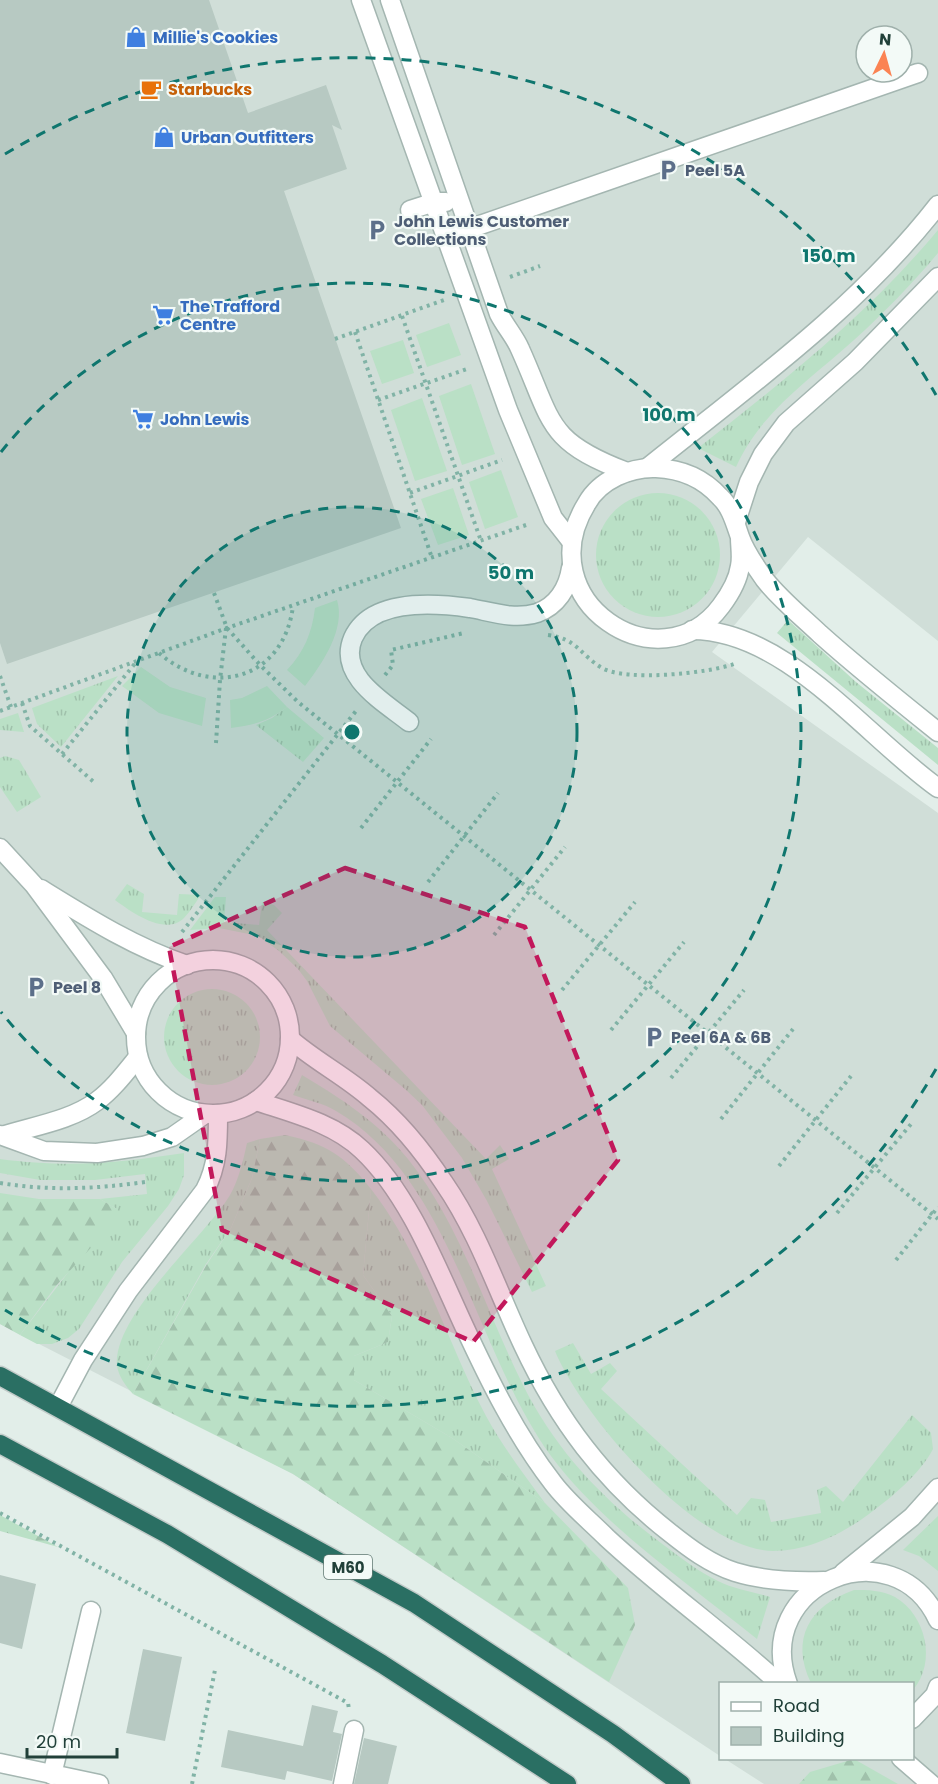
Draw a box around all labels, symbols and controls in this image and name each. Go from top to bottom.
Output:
north arrow [854,24,914,84]
shop icon: Millie's Cookies [124,25,148,49]
place label: Millie's Cookies [153,26,278,49]
text: N [878,28,892,52]
cafe icon: Starbucks [139,77,163,101]
place label: Starbucks [168,78,252,101]
shop icon: Urban Outfitters [152,125,176,149]
place label: Urban Outfitters [181,126,314,149]
parking icon: Peel 5A [656,158,680,182]
place label: Peel 5A [685,159,745,182]
place label: John Lewis Customer Collections [394,210,569,251]
parking icon: John Lewis Customer Collections [365,218,389,242]
text: 150 m [802,243,856,268]
place label: The Trafford Centre [180,295,280,336]
supermarket icon: The Trafford Centre [151,303,175,327]
text: 100 m [642,402,696,427]
supermarket icon: John Lewis [131,407,155,431]
place label: John Lewis [160,408,249,431]
text: 50 m [488,560,534,585]
centre of rings [342,722,362,742]
parking icon: Peel 8 [24,975,48,999]
place label: Peel 8 [53,976,101,999]
parking icon: Peel 6A & 6B [642,1025,666,1049]
place label: Peel 6A & 6B [671,1026,771,1049]
road number: M60 [324,1555,372,1579]
legend [719,1682,914,1760]
text: Road [773,1693,820,1718]
scale bar [27,1721,117,1759]
text: Building [773,1723,845,1748]
text: 20 m [36,1729,81,1754]

